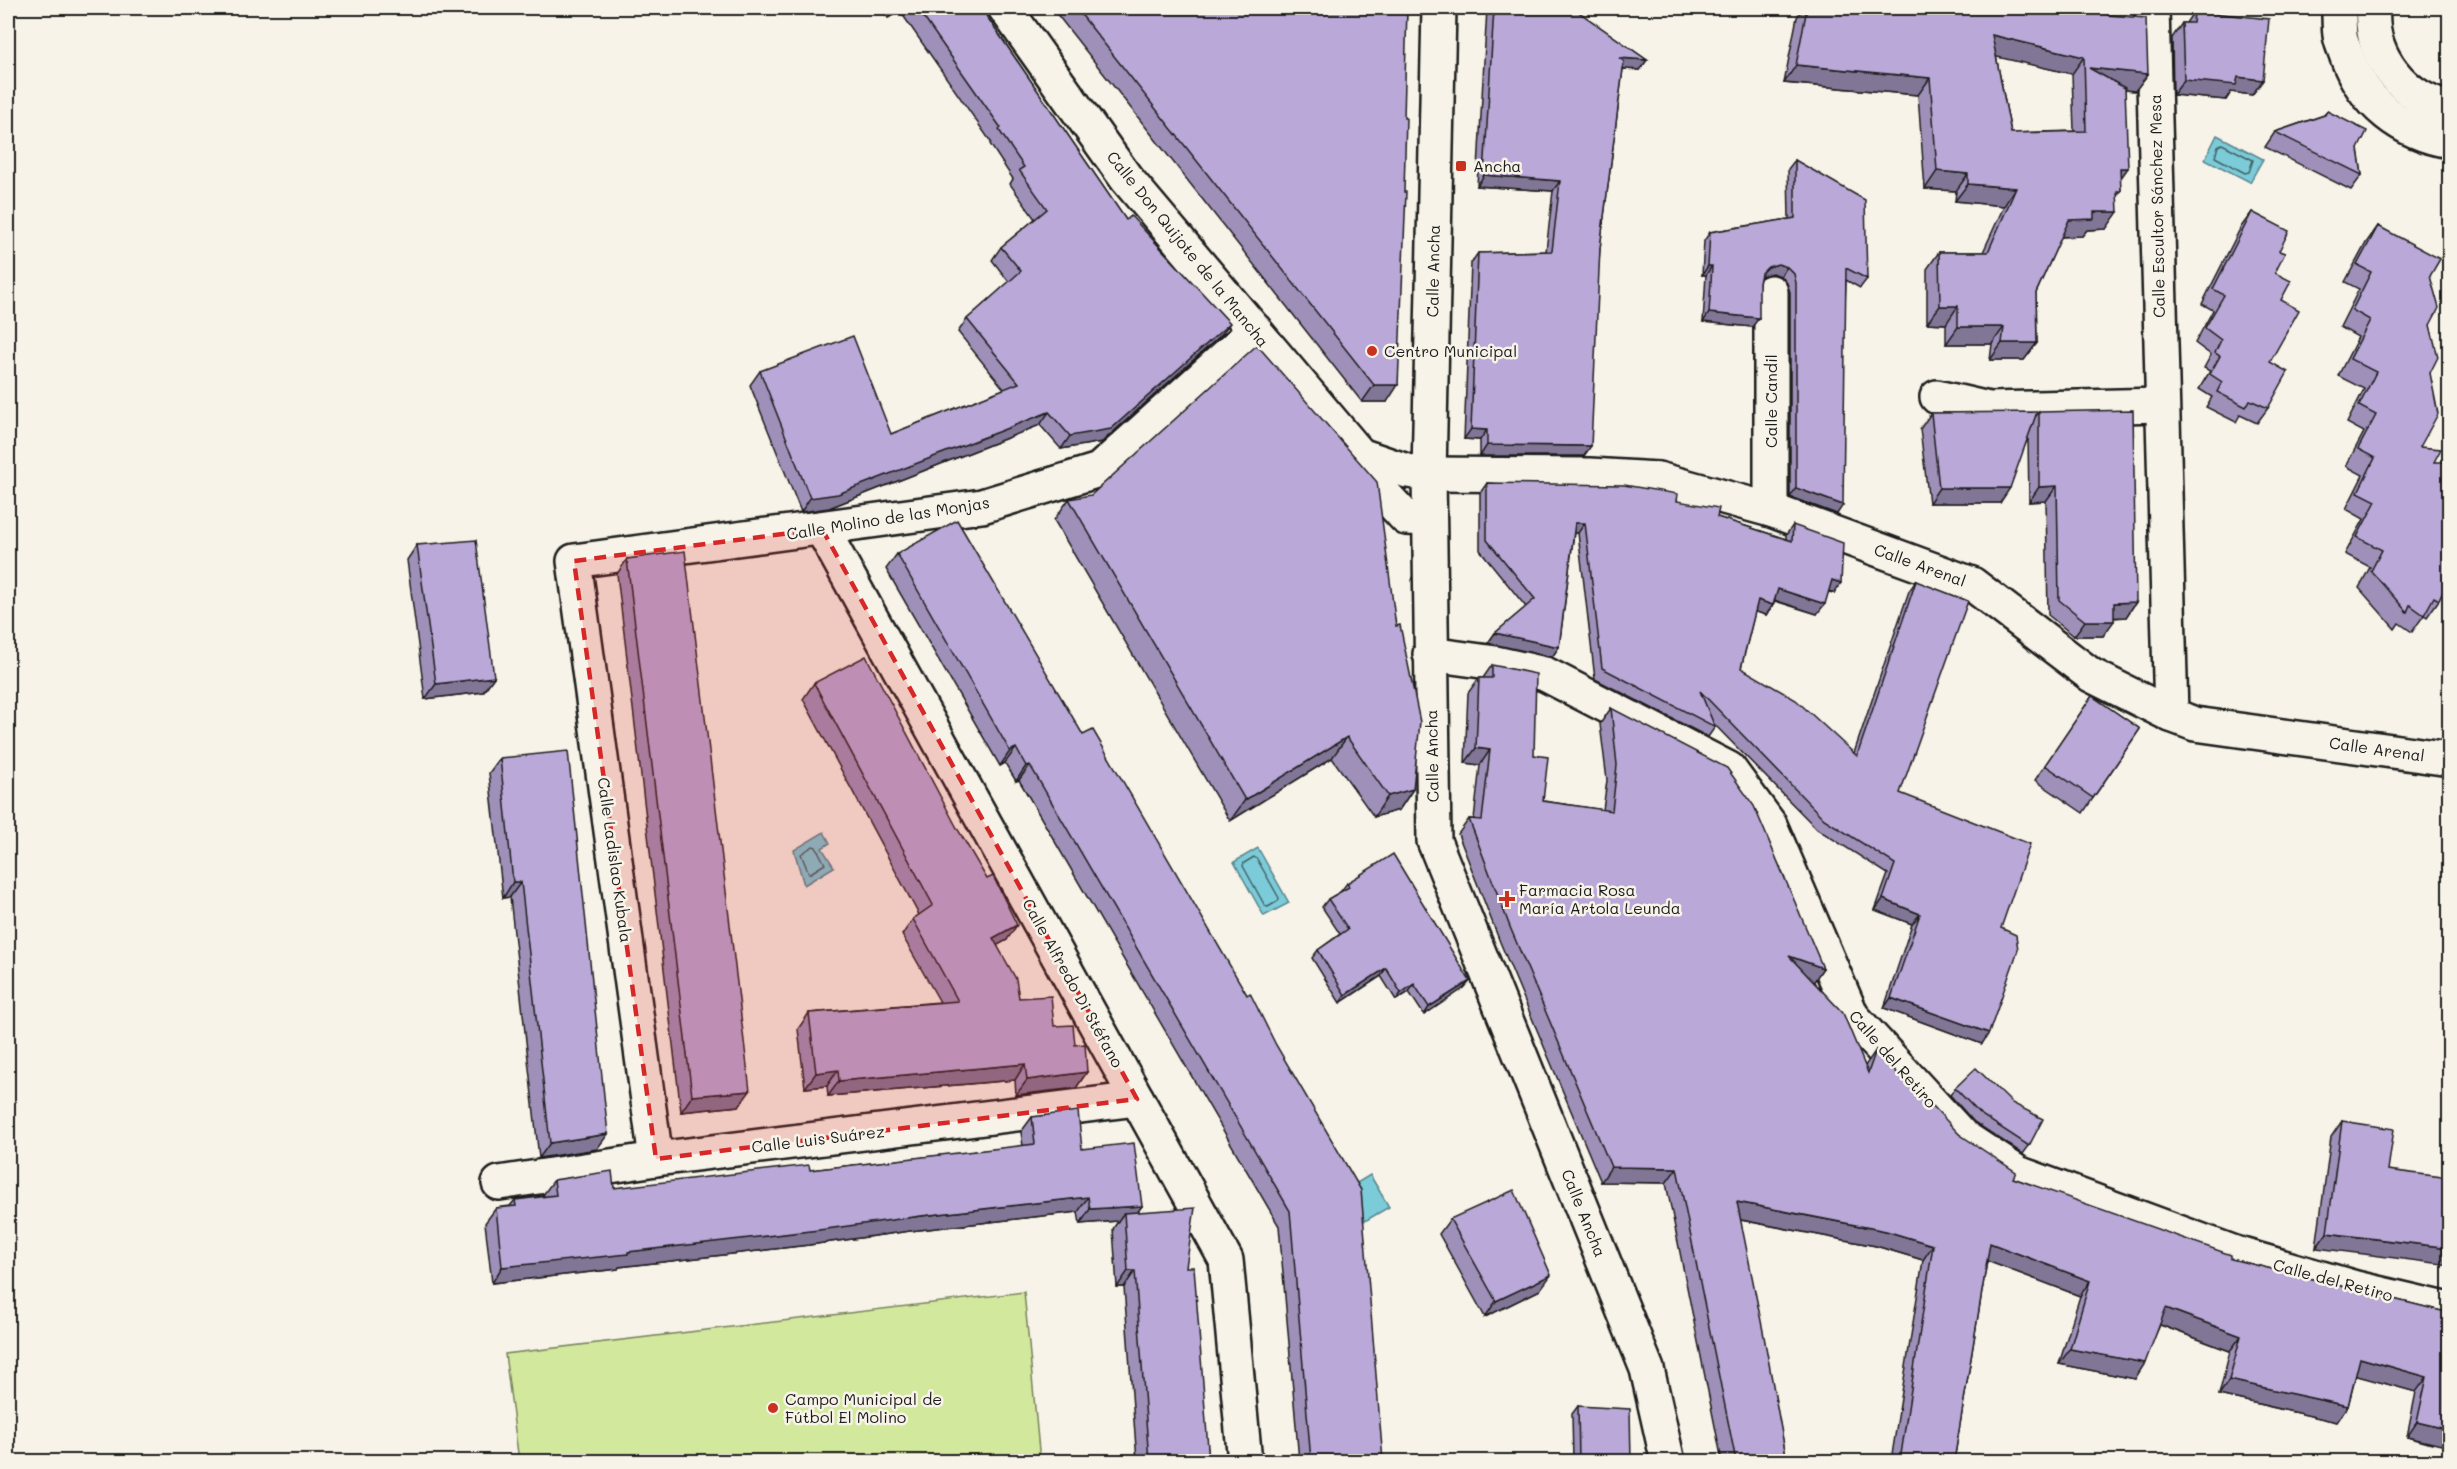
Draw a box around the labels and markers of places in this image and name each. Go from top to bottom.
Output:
place label: Ancha [1473,155,1521,176]
marker: Ancha [1454,159,1468,173]
place label: Centro Municipal [1384,340,1517,361]
marker: Centro Municipal [1365,344,1379,358]
place label: Farmacia Rosa María Artola Leunda [1519,879,1681,918]
marker: Farmacia Rosa María Artola Leunda [1500,892,1514,906]
place label: Campo Municipal de Fútbol El Molino [785,1388,942,1427]
marker: Campo Municipal de Fútbol El Molino [766,1401,780,1415]

